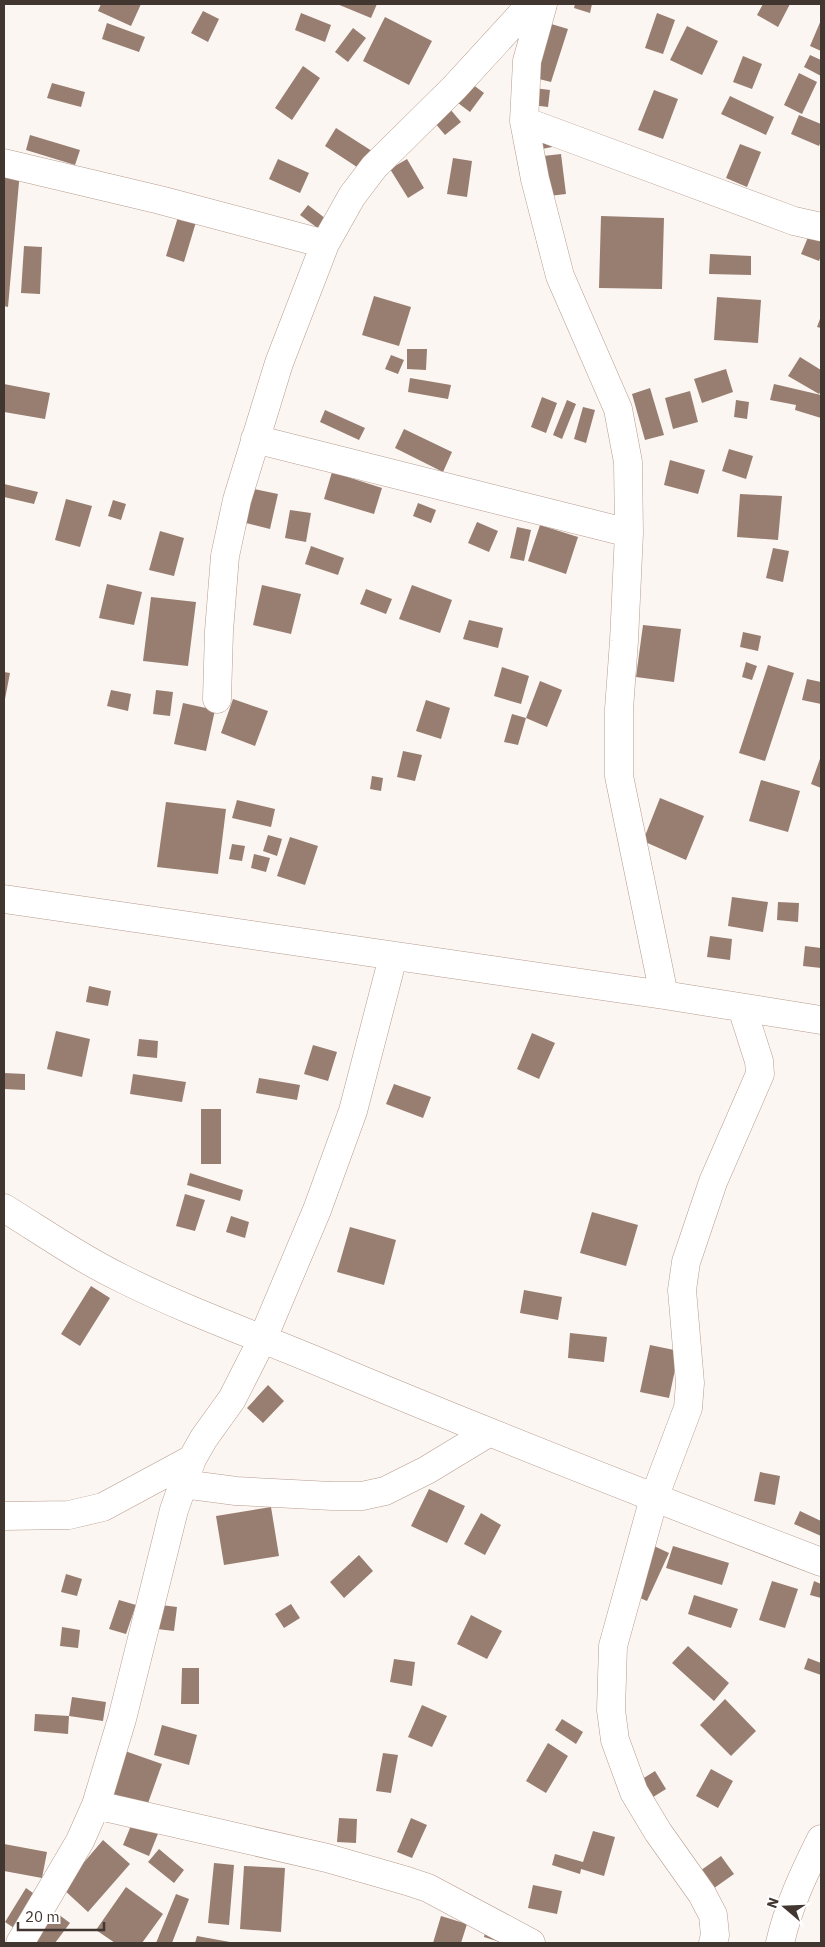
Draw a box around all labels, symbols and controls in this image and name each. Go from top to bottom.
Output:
north arrow [760,1882,810,1932]
text: N [763,1895,783,1910]
scale bar [18,1900,104,1932]
text: 20 m [25,1907,60,1926]

